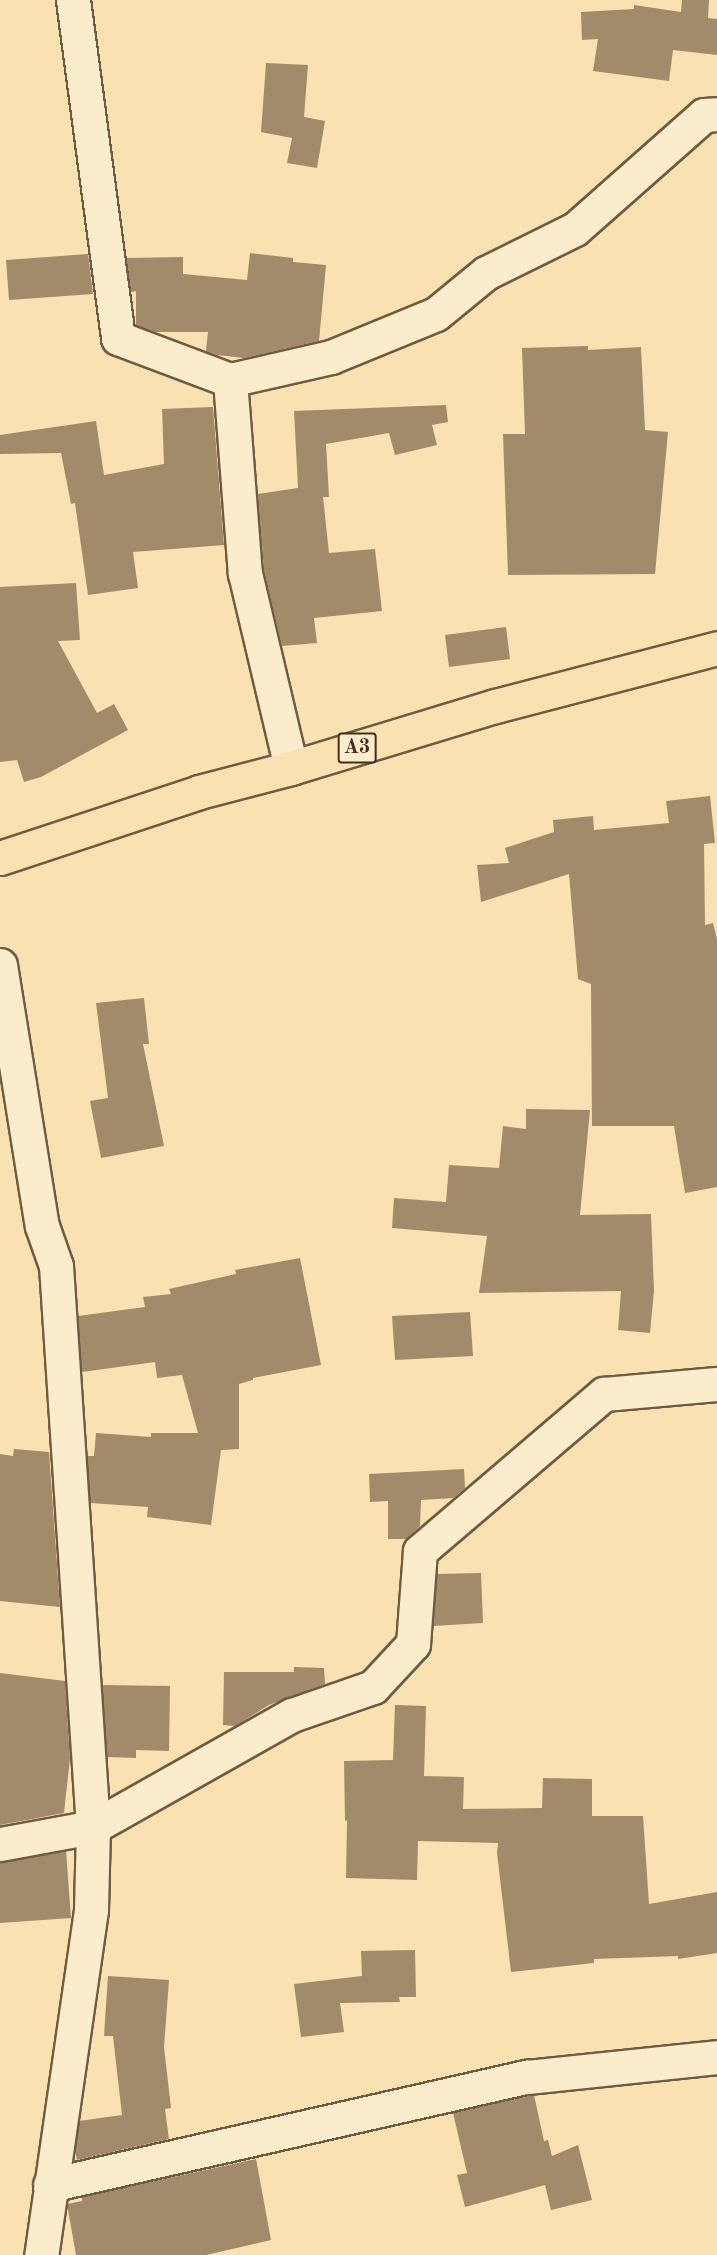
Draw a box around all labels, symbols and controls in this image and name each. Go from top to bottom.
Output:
road number: A3 [338,731,376,765]

